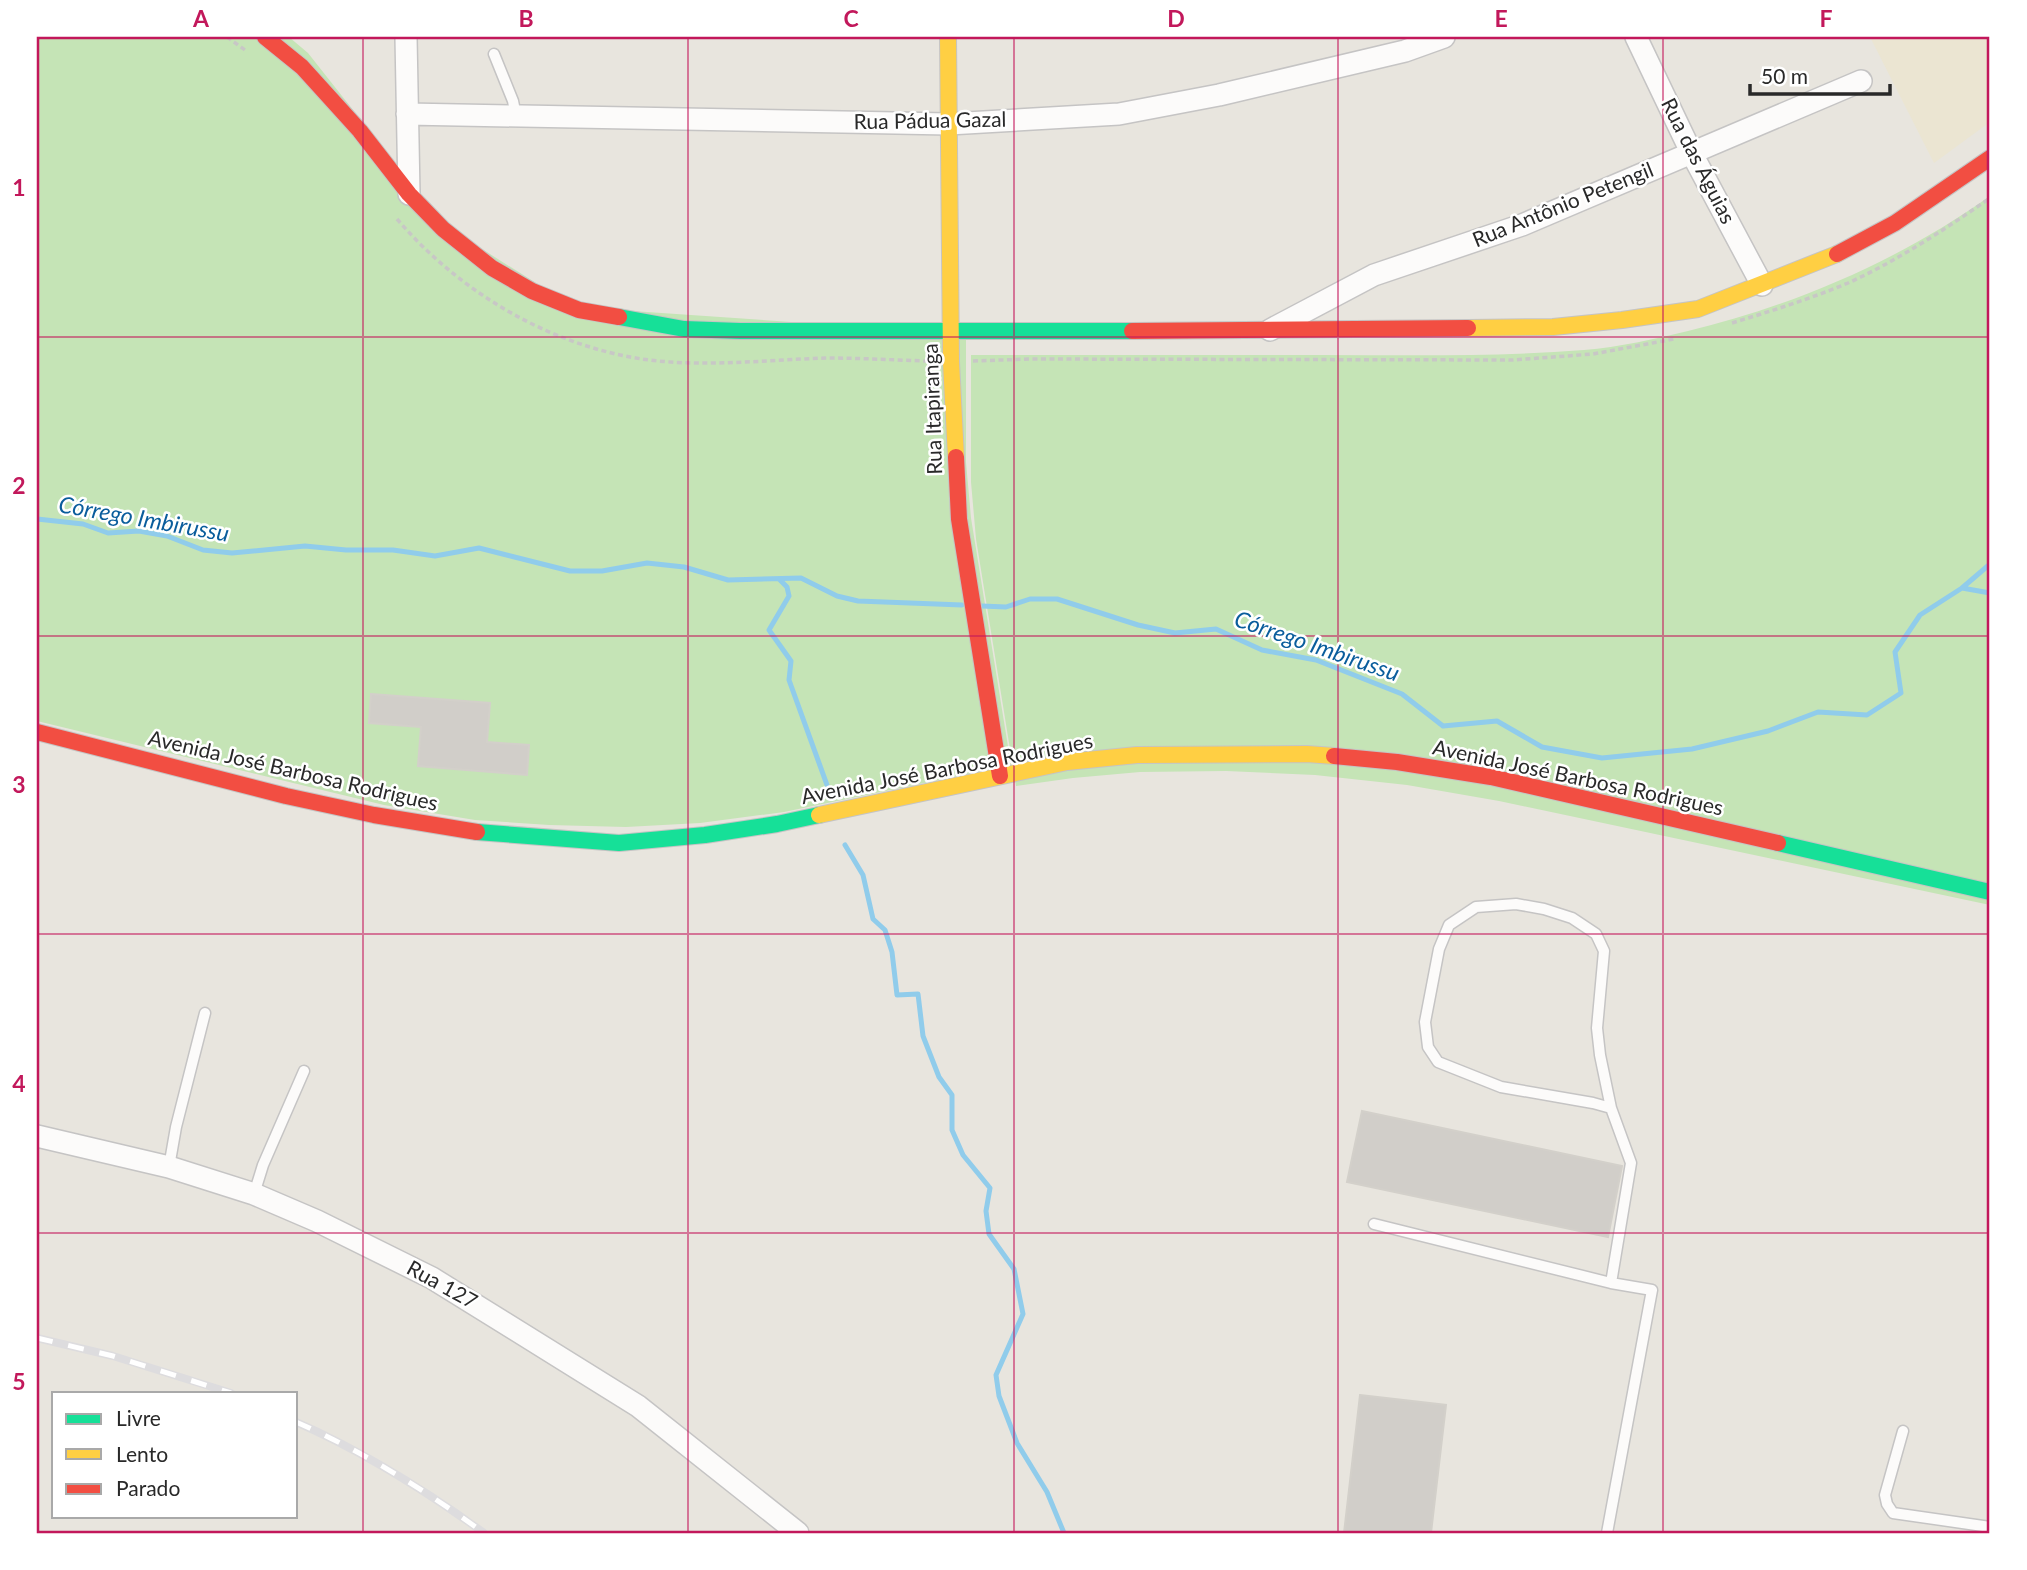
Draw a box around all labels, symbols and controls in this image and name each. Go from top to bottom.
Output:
text: A [192,4,210,32]
text: B [518,4,534,32]
text: C [843,4,859,32]
text: D [1167,4,1185,32]
text: E [1494,4,1508,32]
text: F [1819,4,1833,32]
scale bar [1750,52,1890,96]
text: 50 m [1761,63,1808,88]
street label: Rua das Águias [1657,93,1742,227]
street label: Rua Pádua Gazal [853,106,1007,133]
street label: Rua Antônio Petengil [1468,156,1657,251]
text: 1 [12,173,26,201]
street label: Rua Itapiranga [917,343,946,475]
text: 2 [12,471,26,499]
water label: Córrego Imbirussu [57,489,232,547]
water label: Córrego Imbirussu [1231,604,1403,686]
street label: Avenida José Barbosa Rodrigues [146,724,441,815]
street label: Avenida José Barbosa Rodrigues [799,727,1095,808]
street label: Avenida José Barbosa Rodrigues [1431,733,1726,820]
text: 3 [12,770,26,798]
text: 4 [12,1069,26,1097]
street label: Rua 127 [403,1254,482,1313]
text: 5 [12,1367,26,1395]
legend [52,1392,298,1518]
text: Livre [116,1405,161,1430]
text: Lento [116,1441,168,1466]
text: Parado [116,1475,180,1500]

